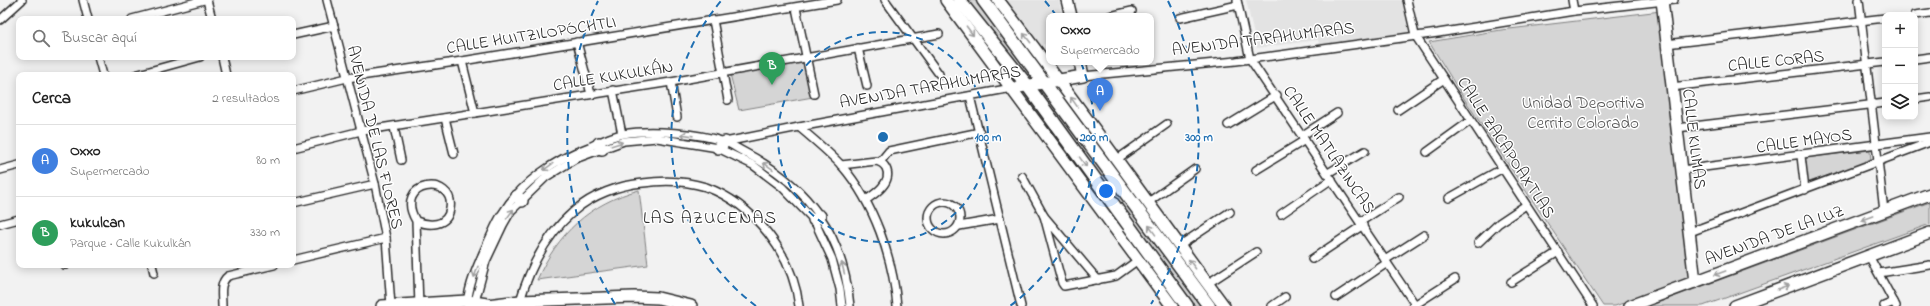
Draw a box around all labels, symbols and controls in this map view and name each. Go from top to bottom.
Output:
street label: CALLE HUITZILOPÓCHTLI [445,10,618,61]
map controls [1882,12,1918,120]
button: + [1882,12,1918,48]
popup [1046,13,1154,65]
search box [16,16,296,60]
street label: AVENIDA TARAHUMARAS [1170,16,1356,63]
text: Oxxo [1060,19,1091,41]
one-way arrow [965,26,974,37]
icon: search [30,27,52,49]
text: Buscar aquí [62,27,137,49]
one-way arrow [1023,33,1032,44]
text: Supermercado [1060,41,1140,60]
street label: AVENIDA DE LAS FLORES [340,43,409,232]
street label: CALLE CORAS [1727,44,1826,79]
button: − [1882,48,1918,84]
pin: B [759,52,785,85]
street label: CALLE KUKULKÁN [551,55,675,98]
street label: AVENIDA TARAHUMARAS [838,59,1023,116]
street label: CALLE ZACAPOAXTLAS [1450,72,1561,224]
pin: A [1087,78,1113,111]
street label: CALLE MATLAZINCAS [1276,81,1381,219]
button: layers [1882,84,1918,120]
text: Cerca [32,86,71,111]
street label: CALLE KILIMAS [1675,87,1712,191]
text: 2 resultados [212,89,280,108]
park label: Unidad Deportiva Cerrito Colorado [1522,91,1644,136]
one-way arrow [1070,97,1078,108]
street label: CALLE MAYOS [1755,122,1854,161]
text: 100 m [975,129,1002,147]
text: 200 m [1079,129,1109,147]
text: 300 m [1184,129,1214,147]
centre of rings [876,130,890,144]
one-way arrow [680,131,693,139]
text: Oxxo [70,140,101,162]
one-way arrow [610,140,623,147]
text: A [41,151,49,170]
text: 80 m [256,151,280,170]
one-way arrow [1079,157,1087,168]
text: Supermercado [70,162,149,181]
one-way arrow [762,162,773,170]
one-way arrow [543,163,554,171]
your location [1096,181,1116,201]
street label: AVENIDA DE LA LUZ [1702,199,1847,272]
district label: LAS AZUCENAS [643,206,777,232]
one-way arrow [506,209,514,220]
text: kukulcan [70,212,125,234]
one-way arrow [1862,214,1874,222]
text: B [41,223,49,242]
text: 330 m [250,223,280,242]
one-way arrow [1148,224,1156,235]
text: Parque · Calle Kukulkán [70,234,191,253]
one-way arrow [1188,258,1196,269]
one-way arrow [839,261,847,274]
one-way arrow [471,265,479,277]
one-way arrow [1714,269,1726,277]
one-way arrow [1776,284,1789,291]

